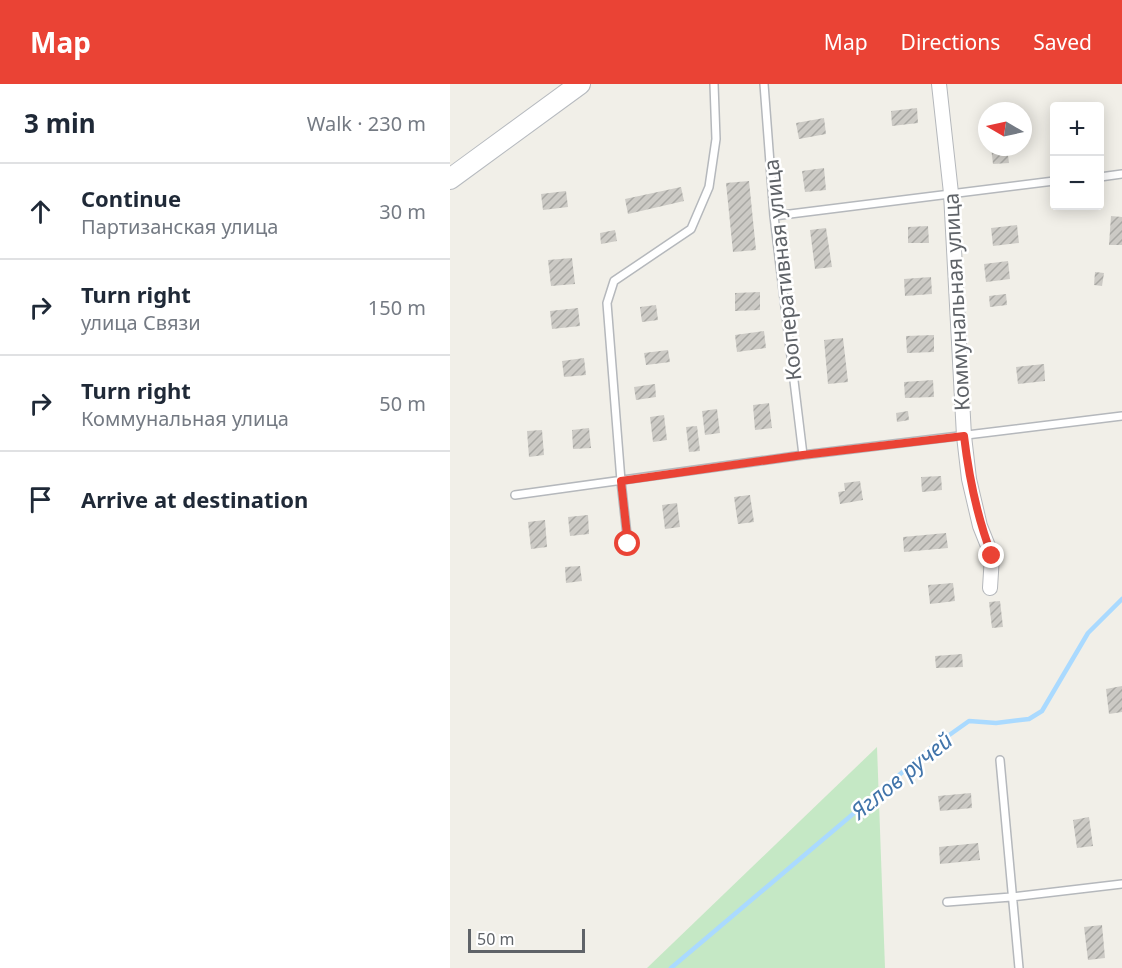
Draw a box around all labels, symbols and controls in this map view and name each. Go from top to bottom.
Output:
text: Map [30,23,91,61]
text: Map [824,28,868,56]
text: Directions [901,28,1000,56]
text: Saved [1033,28,1092,56]
north arrow [978,102,1032,156]
map controls [1050,102,1104,210]
button: + [1050,102,1104,156]
text: 3 min [24,105,96,141]
text: Walk · 230 m [307,110,426,137]
button: − [1050,156,1104,210]
street label: Кооперативная улица [756,158,808,382]
text: Continue [81,183,181,213]
street label: Коммунальная улица [936,192,976,412]
icon: ahead [24,195,57,228]
text: 30 m [379,198,426,225]
text: Партизанская улица [81,213,278,240]
text: Turn right [81,279,191,309]
icon: right [24,291,57,324]
text: 150 m [368,294,426,321]
text: улица Связи [81,309,201,336]
text: Turn right [81,375,191,405]
icon: right [24,387,57,420]
text: 50 m [379,390,426,417]
text: Коммунальная улица [81,405,289,432]
icon: arrive [24,483,57,516]
text: Arrive at destination [81,484,308,514]
route start [614,530,640,556]
route end [978,542,1004,568]
water label: Яглов ручей [843,724,958,826]
scale bar [468,926,585,954]
text: 50 m [477,928,514,950]

